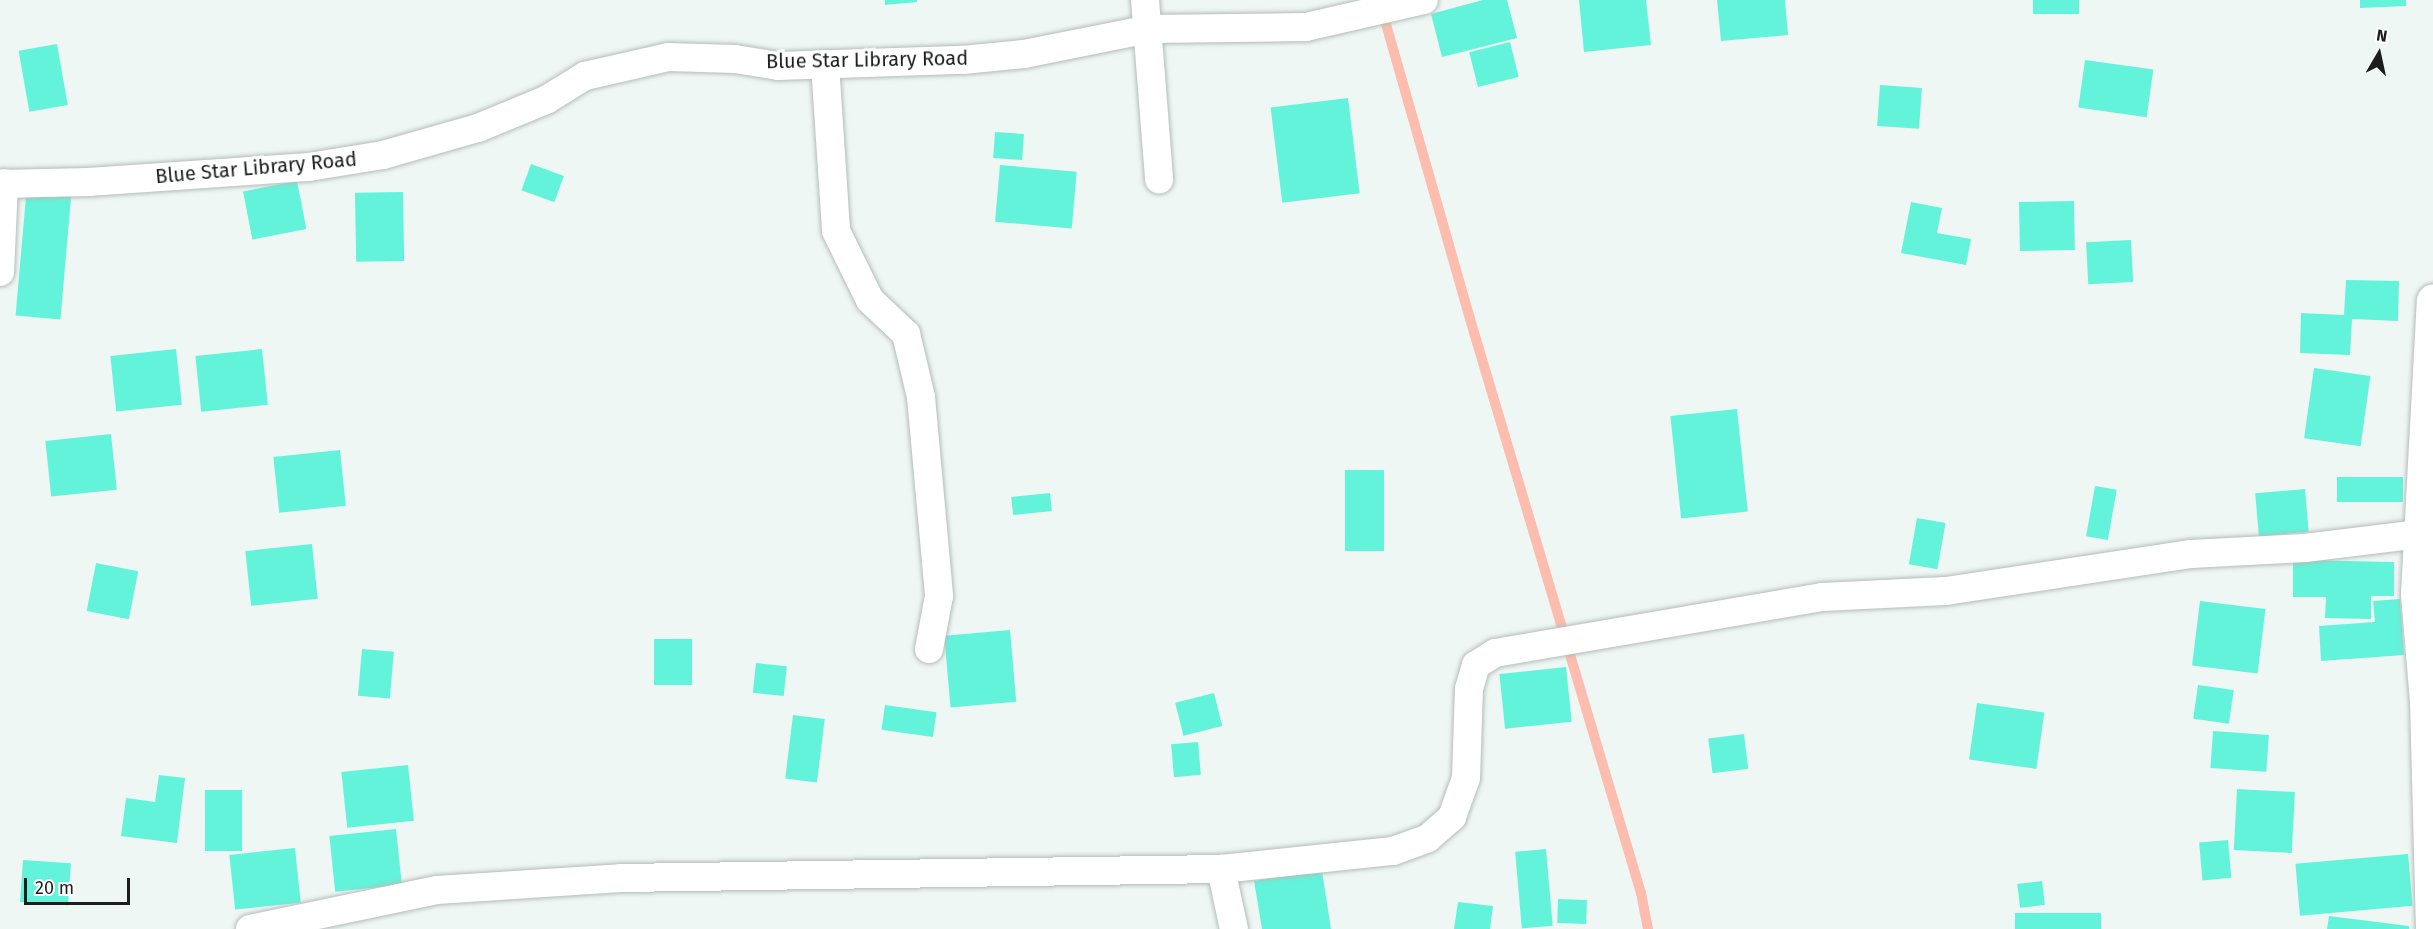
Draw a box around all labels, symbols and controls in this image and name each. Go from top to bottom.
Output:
north arrow [2349,24,2409,84]
text: N [2375,26,2389,46]
street label: Blue Star Library Road [766,46,968,74]
street label: Blue Star Library Road [154,147,358,189]
scale bar [27,866,134,904]
text: 20 m [35,877,74,899]

